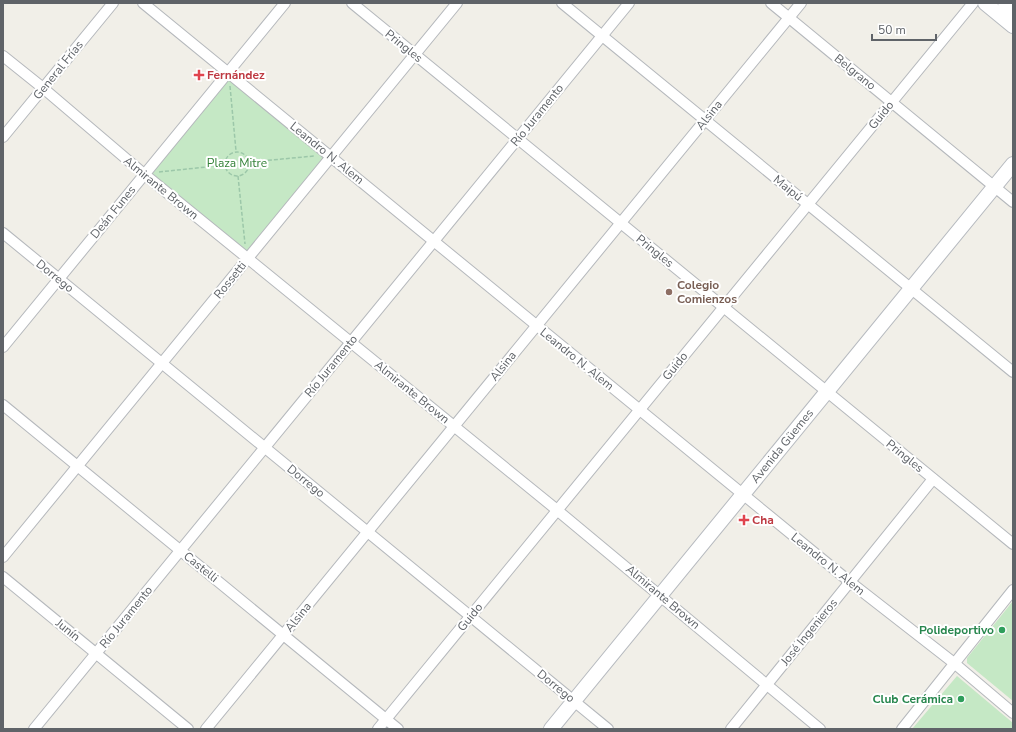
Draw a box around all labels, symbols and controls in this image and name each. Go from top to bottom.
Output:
scale bar [872,16,936,42]
text: 50 m [878,22,906,38]
street label: Pringles [382,26,426,66]
street label: General Frías [29,37,87,103]
street label: Belgrano [831,50,879,94]
place label: Fernández [207,67,265,83]
marker: Fernández [194,70,204,80]
street label: Río Juramento [507,80,567,150]
street label: Alsina [692,97,726,133]
street label: Guido [865,97,897,132]
street label: Leandro N. Alem [287,118,367,188]
street label: Almirante Brown [120,153,202,223]
park label: Plaza Mitre [207,155,267,171]
street label: Maipú [770,171,806,205]
street label: Deán Funes [87,182,139,242]
street label: Pringles [633,231,677,271]
street label: Dorrego [33,256,77,296]
street label: Rossetti [210,258,250,302]
place label: Colegio Comienzos [677,277,737,307]
marker: Colegio Comienzos [664,287,674,297]
street label: Leandro N. Alem [537,324,617,394]
street label: Río Juramento [301,331,361,401]
street label: Alsina [486,348,520,384]
street label: Guido [659,348,691,383]
street label: Almirante Brown [371,357,453,427]
street label: Avenida Güemes [747,405,817,486]
street label: Pringles [883,436,927,476]
street label: Dorrego [284,461,328,501]
place label: Cha [752,512,774,528]
marker: Cha [739,515,749,525]
street label: Leandro N. Alem [788,529,868,599]
street label: Castelli [180,548,222,586]
street label: Almirante Brown [623,561,703,633]
street label: Río Juramento [96,582,156,652]
street label: José Ingenieros [776,595,841,670]
street label: Alsina [281,599,315,635]
street label: Guido [454,599,486,634]
street label: Junín [52,615,84,645]
place label: Polideportivo [919,622,994,638]
marker: Polideportivo [997,625,1007,635]
street label: Dorrego [534,666,578,706]
place label: Club Cerámica [872,691,953,707]
marker: Club Cerámica [956,694,966,704]

